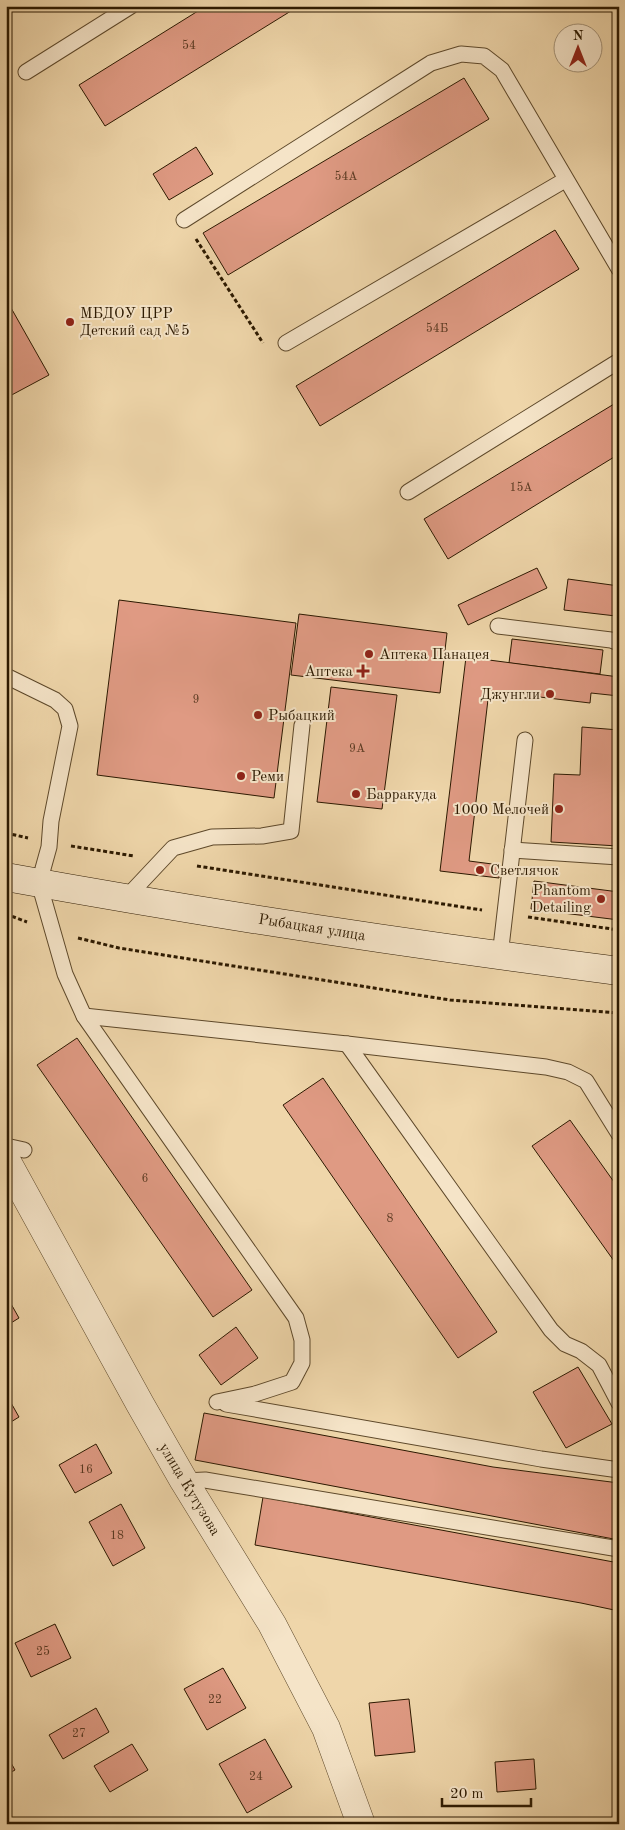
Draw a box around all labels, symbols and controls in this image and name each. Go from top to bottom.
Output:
north arrow [552,22,602,72]
text: N [573,29,584,43]
house number: 54 [182,39,196,52]
house number: 54А [334,170,358,183]
place label: МБДОУ ЦРР Детский сад №5 [80,307,190,339]
marker: МБДОУ ЦРР Детский сад №5 [64,316,76,328]
house number: 54Б [426,322,448,335]
house number: 15А [509,481,533,494]
marker: Аптека Панацея [363,648,375,660]
place label: Аптека Панацея [379,648,490,663]
place label: Аптека [304,665,354,680]
marker: Аптека [357,665,369,677]
place label: Джунгли [480,688,540,703]
marker: Джунгли [544,688,556,700]
house number: 9 [193,694,199,706]
marker: Рыбацкий [252,709,264,721]
place label: Рыбацкий [268,709,335,724]
house number: 9А [349,743,365,755]
marker: Реми [235,770,247,782]
place label: Реми [251,770,284,785]
marker: Барракуда [350,788,362,800]
place label: Барракуда [366,788,437,803]
place label: 1000 Мелочей [453,803,549,818]
marker: 1000 Мелочей [553,803,565,815]
marker: Светлячок [474,864,486,876]
place label: Светлячок [490,864,559,879]
place label: Phantom Detailing [531,884,591,916]
marker: Phantom Detailing [595,893,607,905]
street label: Рыбацкая улица [257,913,367,944]
house number: 6 [142,1173,149,1185]
house number: 8 [387,1213,394,1225]
street label: улица Кутузова [155,1441,222,1539]
house number: 16 [79,1464,93,1476]
house number: 18 [110,1530,124,1542]
house number: 25 [36,1645,50,1658]
house number: 22 [208,1694,222,1706]
house number: 27 [72,1728,86,1740]
house number: 24 [249,1771,263,1783]
scale bar [442,1775,531,1807]
text: 20 m [450,1787,484,1802]

